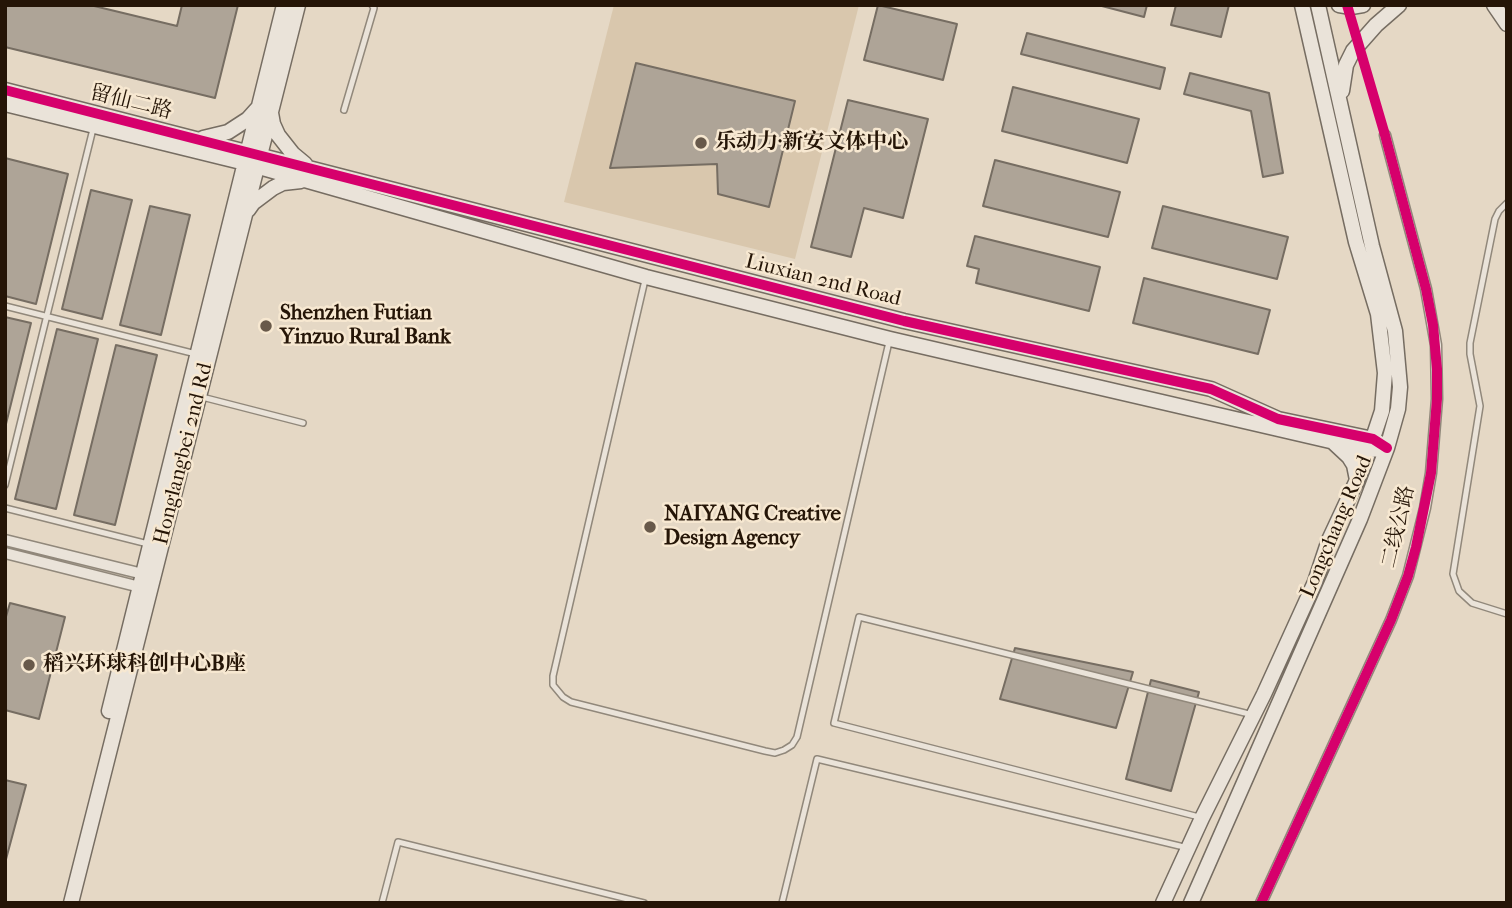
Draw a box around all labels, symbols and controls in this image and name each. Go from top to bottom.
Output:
street label: 留仙二路 [87,81,175,125]
place label: 乐动力·新安文体中心 [715,130,908,156]
marker: 乐动力·新安文体中心 [693,135,709,151]
street label: Liuxian 2nd Road [742,249,904,313]
place label: Shenzhen Futian Yinzuo Rural Bank [280,301,451,351]
marker: Shenzhen Futian Yinzuo Rural Bank [258,318,274,334]
street label: Honglangbei 2nd Rd [149,360,219,548]
street label: Longchang Road [1296,452,1378,602]
street label: 二线公路 [1377,483,1421,571]
place label: NAIYANG Creative Design Agency [664,502,841,552]
marker: NAIYANG Creative Design Agency [642,519,658,535]
place label: 稻兴环球科创中心B座 [43,652,246,678]
marker: 稻兴环球科创中心B座 [21,657,37,673]

